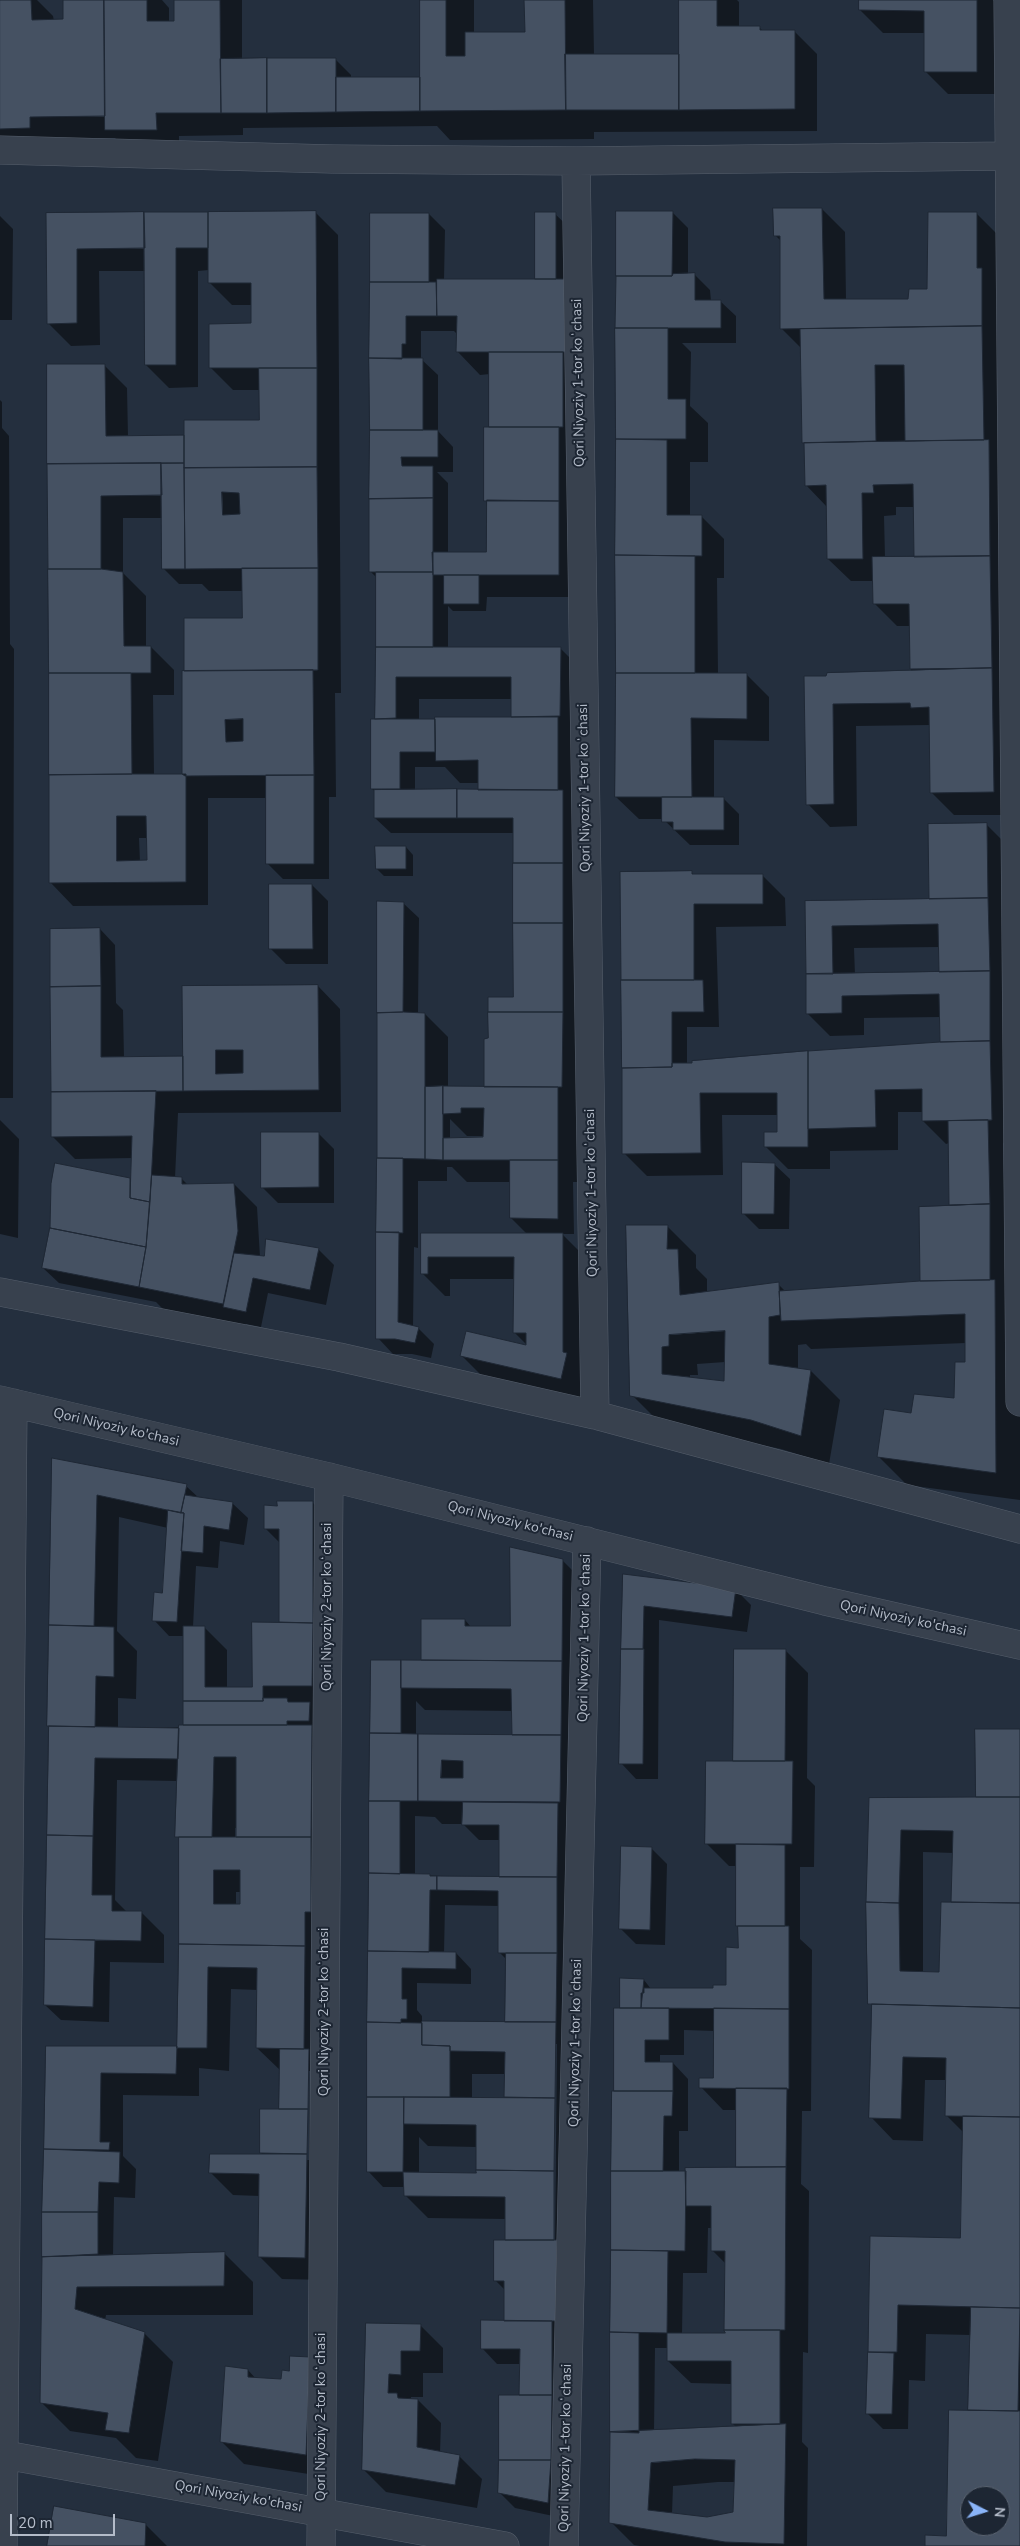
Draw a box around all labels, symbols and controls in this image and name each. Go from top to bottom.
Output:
street label: Qori Niyoziy 1-tor koʻchasi [569,299,589,467]
street label: Qori Niyoziy 1-tor koʻchasi [575,704,595,872]
street label: Qori Niyoziy 1-tor koʻchasi [582,1109,602,1277]
street label: Qori Niyoziy ko'chasi [51,1405,181,1451]
street label: Qori Niyoziy ko'chasi [445,1498,575,1546]
street label: Qori Niyoziy 2-tor koʻchasi [320,1523,336,1691]
street label: Qori Niyoziy 1-tor koʻchasi [575,1554,595,1722]
street label: Qori Niyoziy ko'chasi [838,1597,968,1641]
street label: Qori Niyoziy 2-tor koʻchasi [317,1928,333,2096]
street label: Qori Niyoziy 1-tor koʻchasi [566,1959,586,2127]
street label: Qori Niyoziy 2-tor koʻchasi [314,2333,330,2501]
street label: Qori Niyoziy 1-tor koʻchasi [556,2364,576,2532]
street label: Qori Niyoziy ko'chasi [173,2478,303,2516]
north arrow [960,2486,1010,2536]
scale bar [12,2504,118,2536]
text: N [990,2506,1009,2518]
text: 20 m [18,2513,53,2533]

